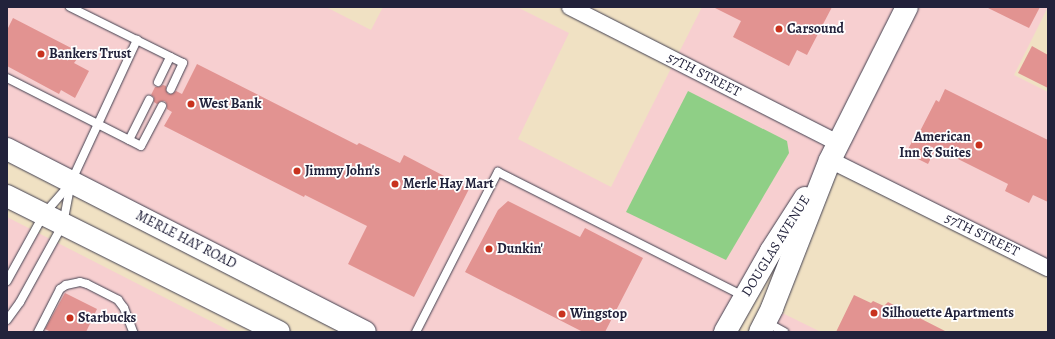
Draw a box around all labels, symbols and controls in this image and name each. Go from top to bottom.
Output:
place label: Carsound [787,21,844,37]
marker: Carsound [774,24,784,34]
place label: Bankers Trust [49,46,131,62]
marker: Bankers Trust [36,49,46,59]
street label: 57TH STREET [664,49,744,101]
place label: West Bank [199,96,261,112]
marker: West Bank [186,99,196,109]
place label: American Inn & Suites [899,129,971,162]
marker: American Inn & Suites [974,140,984,150]
place label: Jimmy John's [305,163,380,179]
marker: Jimmy John's [292,166,302,176]
place label: Merle Hay Mart [403,176,494,192]
marker: Merle Hay Mart [390,179,400,189]
street label: DOUGLAS AVENUE [738,192,814,300]
street label: MERLE HAY ROAD [133,207,239,273]
street label: 57TH STREET [942,210,1022,260]
place label: Dunkin' [497,241,543,257]
marker: Dunkin' [484,244,494,254]
place label: Silhouette Apartments [882,305,1014,321]
place label: Wingstop [570,306,627,322]
marker: Silhouette Apartments [869,308,879,318]
marker: Wingstop [557,309,567,319]
place label: Starbucks [78,310,136,326]
marker: Starbucks [65,313,75,323]

